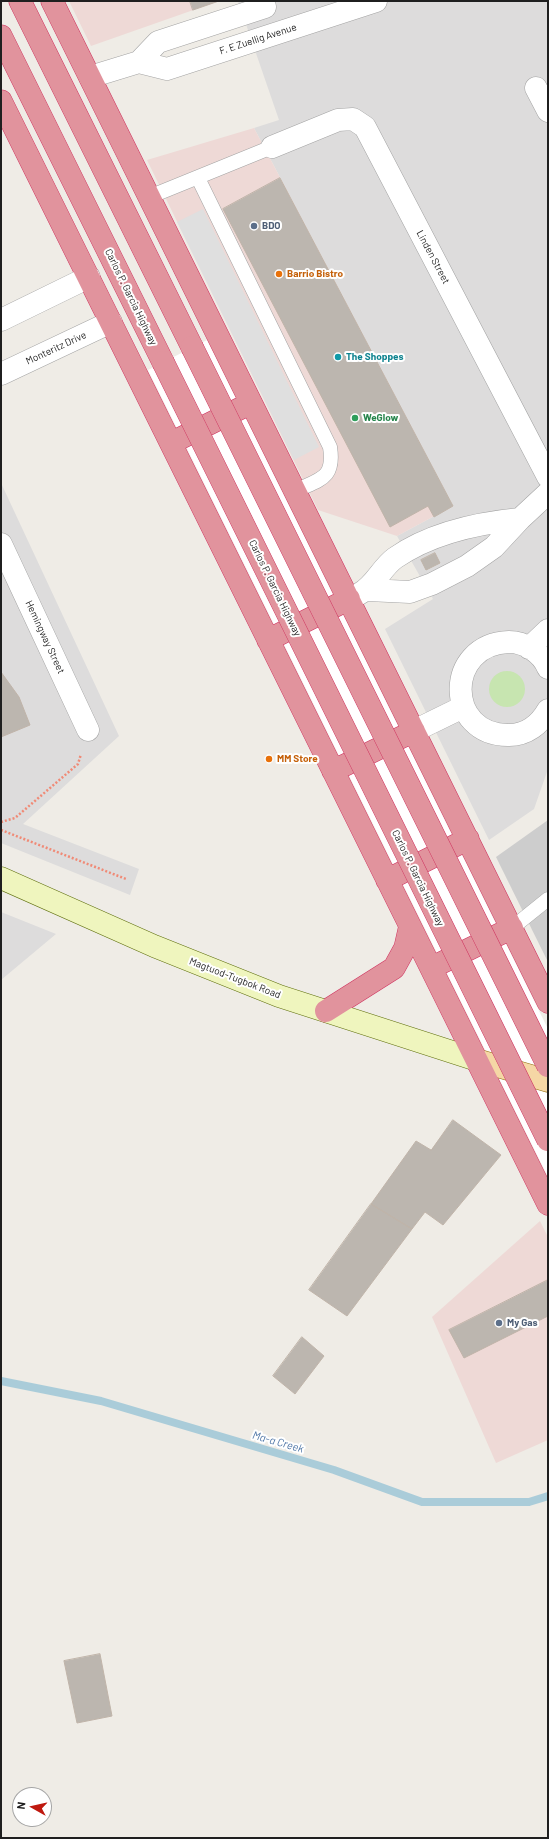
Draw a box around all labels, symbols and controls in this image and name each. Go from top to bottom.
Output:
street label: F. E Zuellig Avenue [218,21,298,57]
place label: BDO [262,220,281,232]
marker: BDO [249,221,259,231]
street label: Linden Street [414,228,452,286]
street label: Carlos P. Garcia Highway [102,247,160,347]
place label: Barrio Bistro [287,268,343,280]
marker: Barrio Bistro [274,269,284,279]
street label: Monteritz Drive [24,329,88,367]
place label: The Shoppes [346,351,403,363]
marker: The Shoppes [333,352,343,362]
place label: WeGlow [363,412,398,424]
marker: WeGlow [350,413,360,423]
street label: Carlos P. Garcia Highway [246,538,304,638]
street label: Hemingway Street [23,598,67,676]
place label: MM Store [277,753,318,765]
marker: MM Store [264,754,274,764]
street label: Carlos P. Garcia Highway [389,828,447,928]
street label: Magtuod-Tugbok Road [188,955,282,1001]
place label: My Gas [507,1317,538,1329]
marker: My Gas [494,1318,504,1328]
water label: Ma-a Creek [251,1428,305,1456]
north arrow [12,1787,52,1827]
text: N [14,1801,28,1810]

